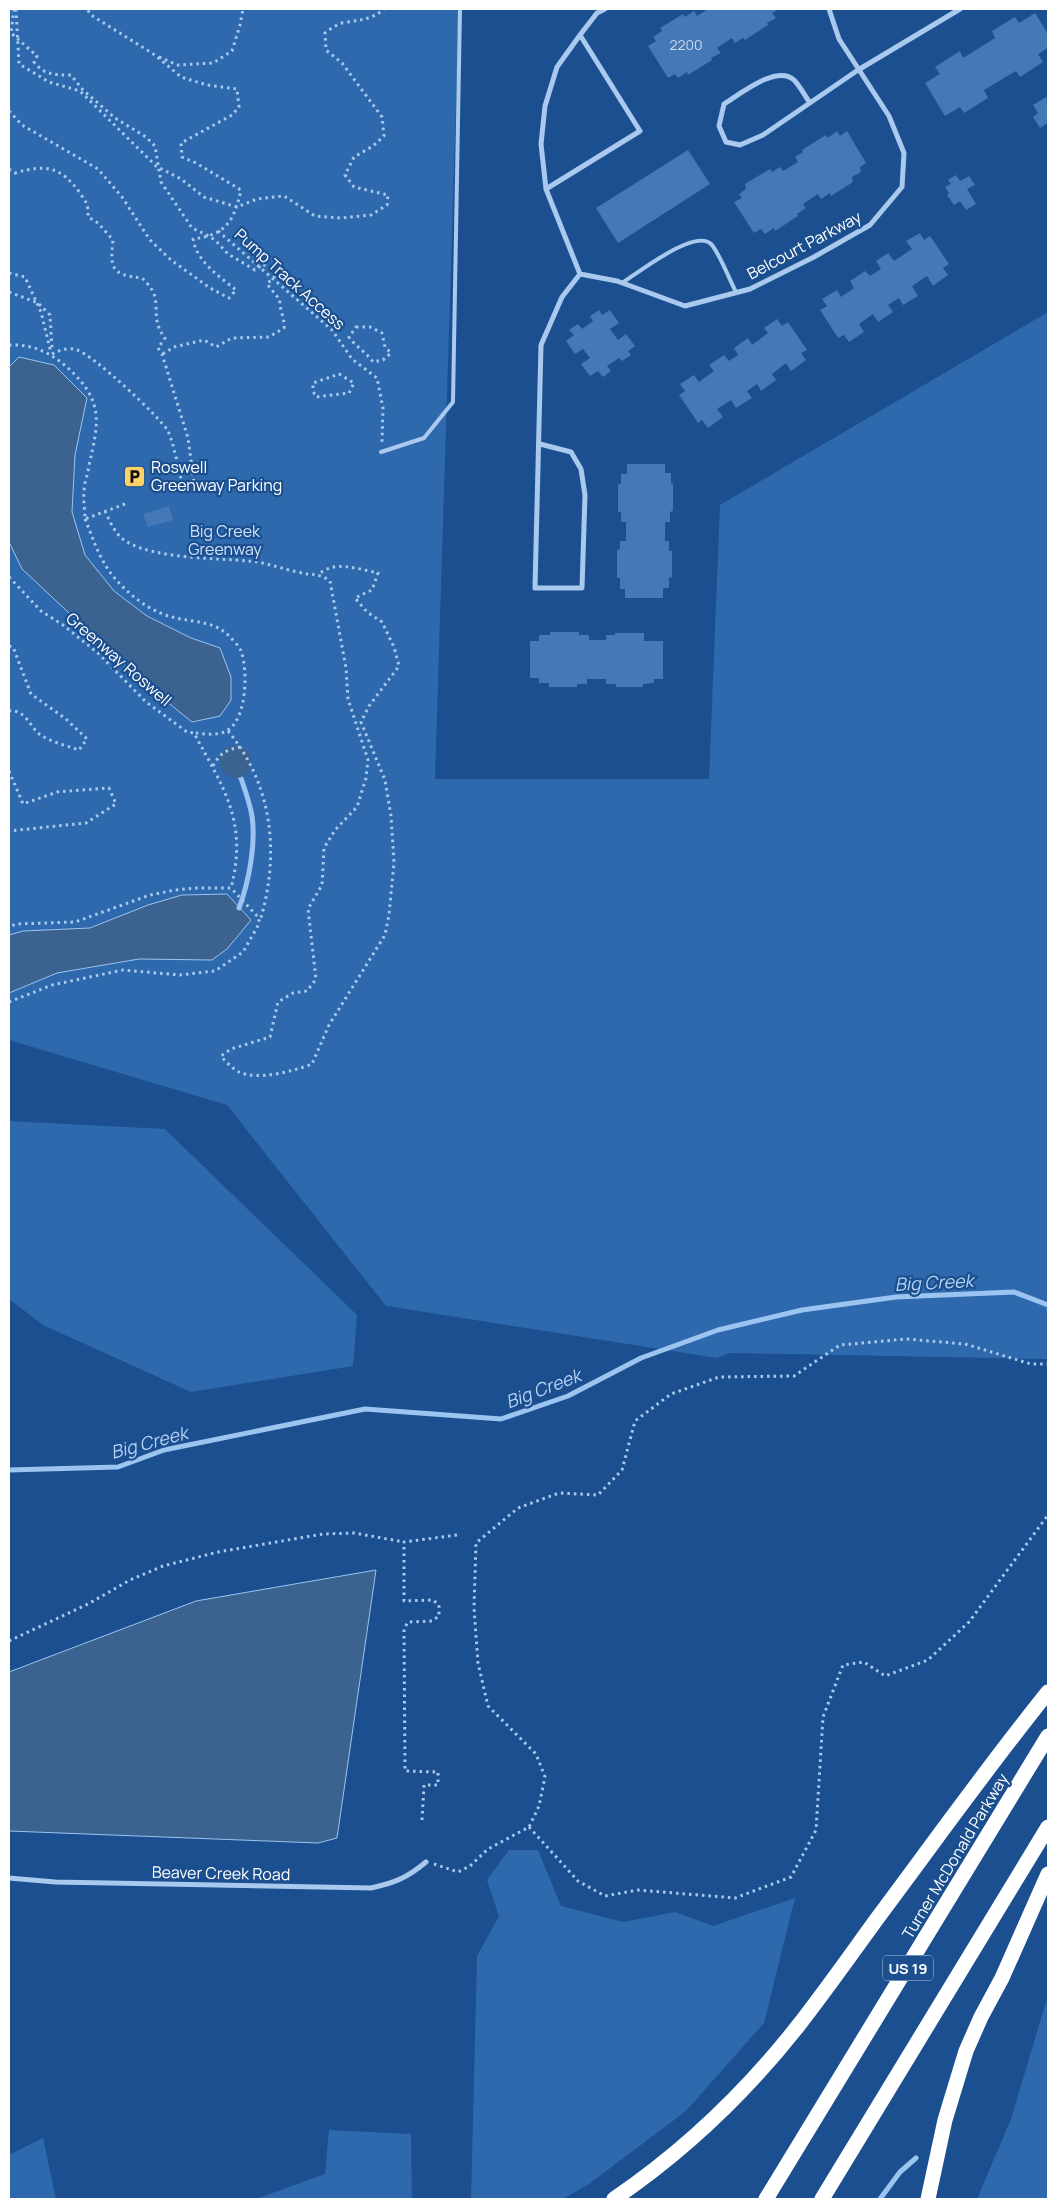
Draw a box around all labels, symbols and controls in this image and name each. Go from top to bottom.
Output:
house number: 2200 [669,35,703,54]
street label: Belcourt Parkway [743,205,865,284]
street label: Pump Track Access [230,223,350,335]
place label: Roswell Greenway Parking [151,456,282,496]
parking icon: Roswell Greenway Parking [123,464,147,488]
park label: Big Creek Greenway [188,520,262,560]
street label: Greenway Roswell [62,607,176,711]
water label: Big Creek [894,1268,977,1296]
water label: Big Creek [502,1362,587,1413]
water label: Big Creek [108,1419,193,1464]
street label: Turner McDonald Parkway [897,1769,1014,1943]
street label: Beaver Creek Road [152,1861,290,1885]
road number: US 19 [883,1956,933,1980]

